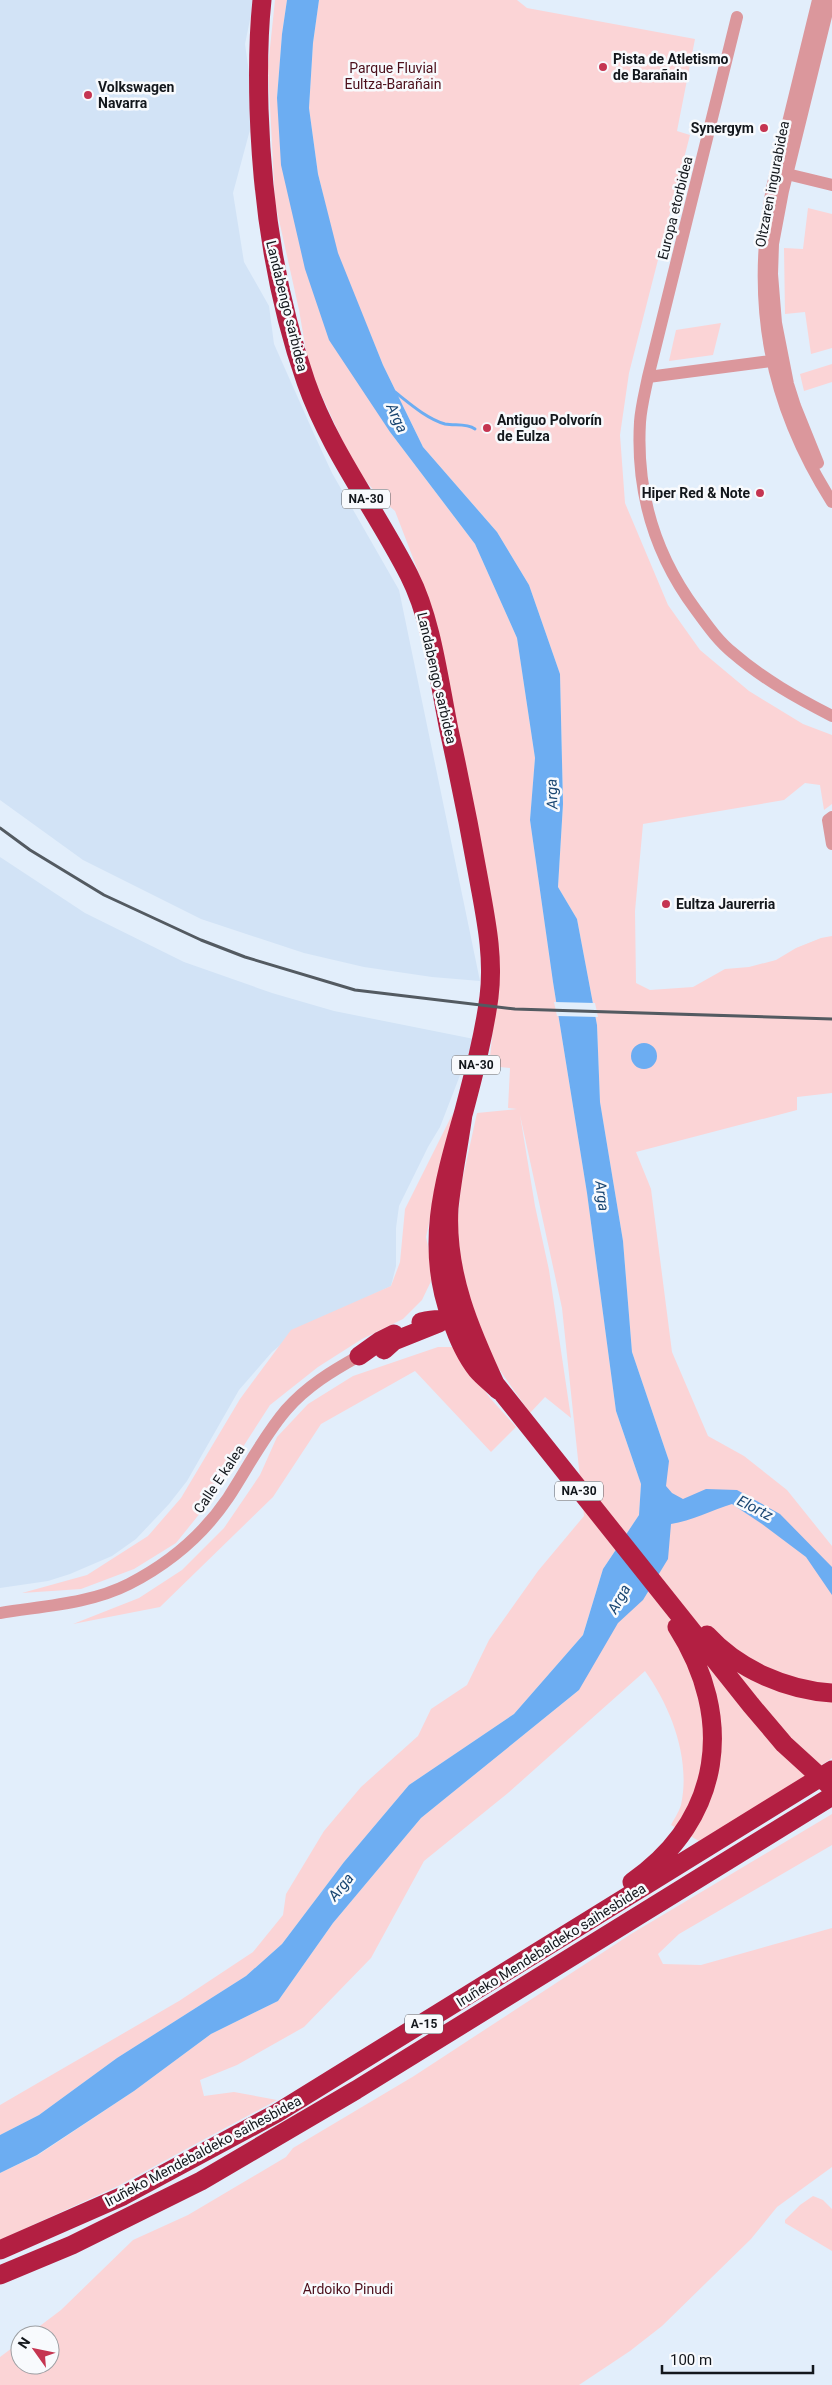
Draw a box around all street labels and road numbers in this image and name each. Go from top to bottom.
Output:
street label: Oltzaren ingurabidea [752,119,792,249]
street label: Europa etorbidea [654,155,696,261]
street label: Landabengo sarbidea [263,239,311,373]
road number: NA-30 [342,489,390,508]
street label: Landabengo sarbidea [414,611,460,745]
road number: NA-30 [452,1056,500,1074]
street label: Calle E kalea [190,1442,248,1516]
road number: NA-30 [555,1482,603,1500]
street label: Iruñeko Mendebaldeko saihesbidea [453,1880,649,2010]
road number: A-15 [405,2015,443,2034]
street label: Iruñeko Mendebaldeko saihesbidea [102,2092,304,2210]

